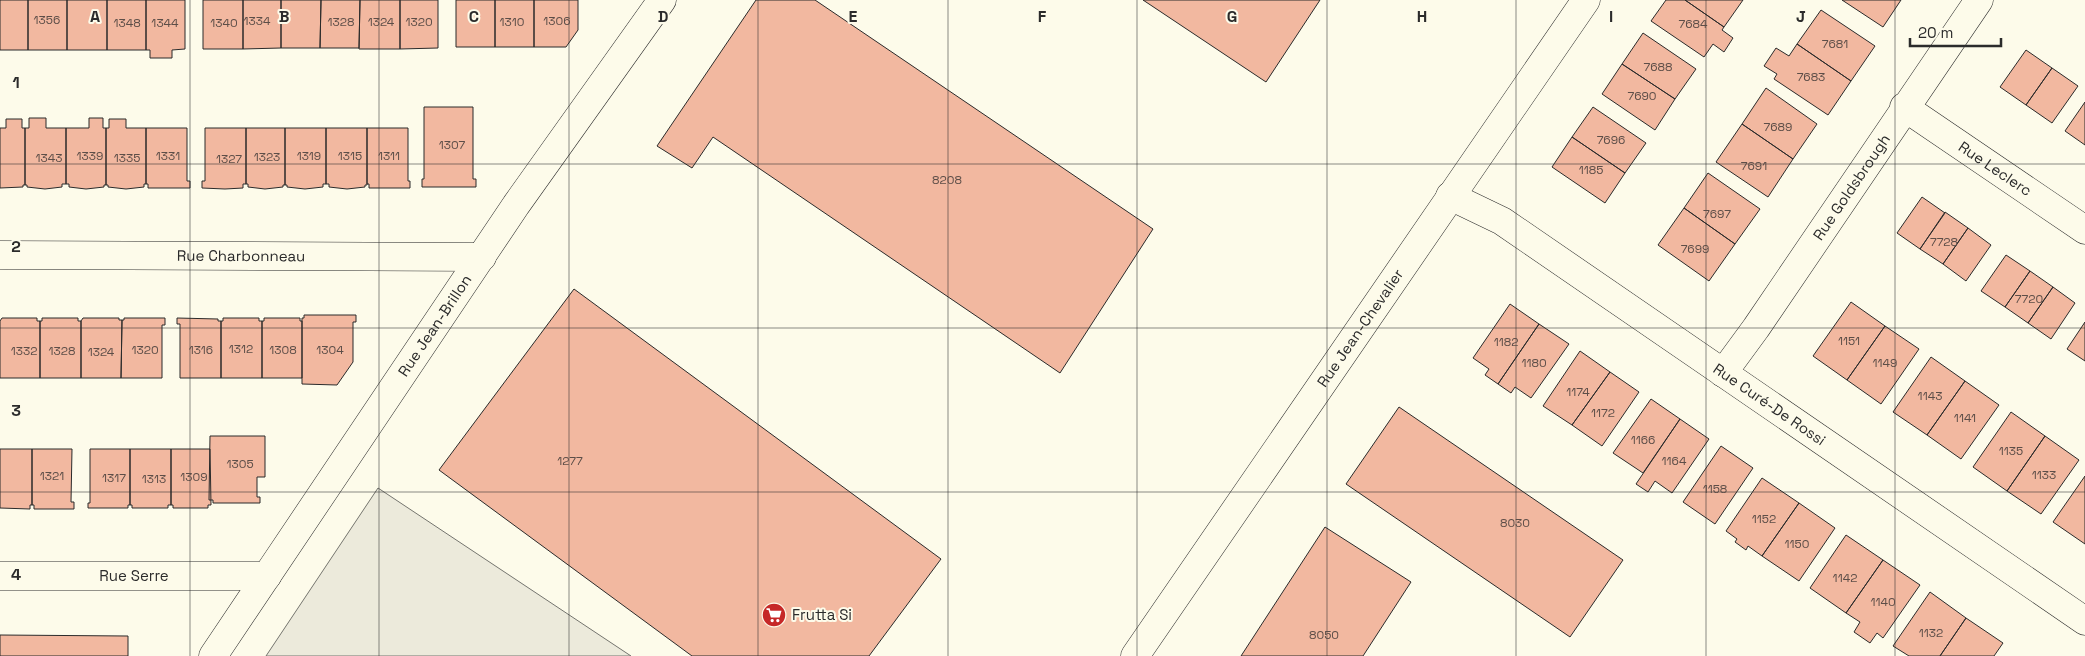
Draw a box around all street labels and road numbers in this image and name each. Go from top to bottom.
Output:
street label: Rue Goldsbrough [1808,130,1894,244]
street label: Rue Leclerc [1955,137,2036,200]
street label: Rue Charbonneau [177,246,305,265]
street label: Rue Jean-Chevalier [1313,265,1408,391]
street label: Rue Jean-Brillon [394,271,475,380]
street label: Rue Curé-De Rossi [1710,359,1830,449]
street label: Rue Serre [99,566,169,585]

